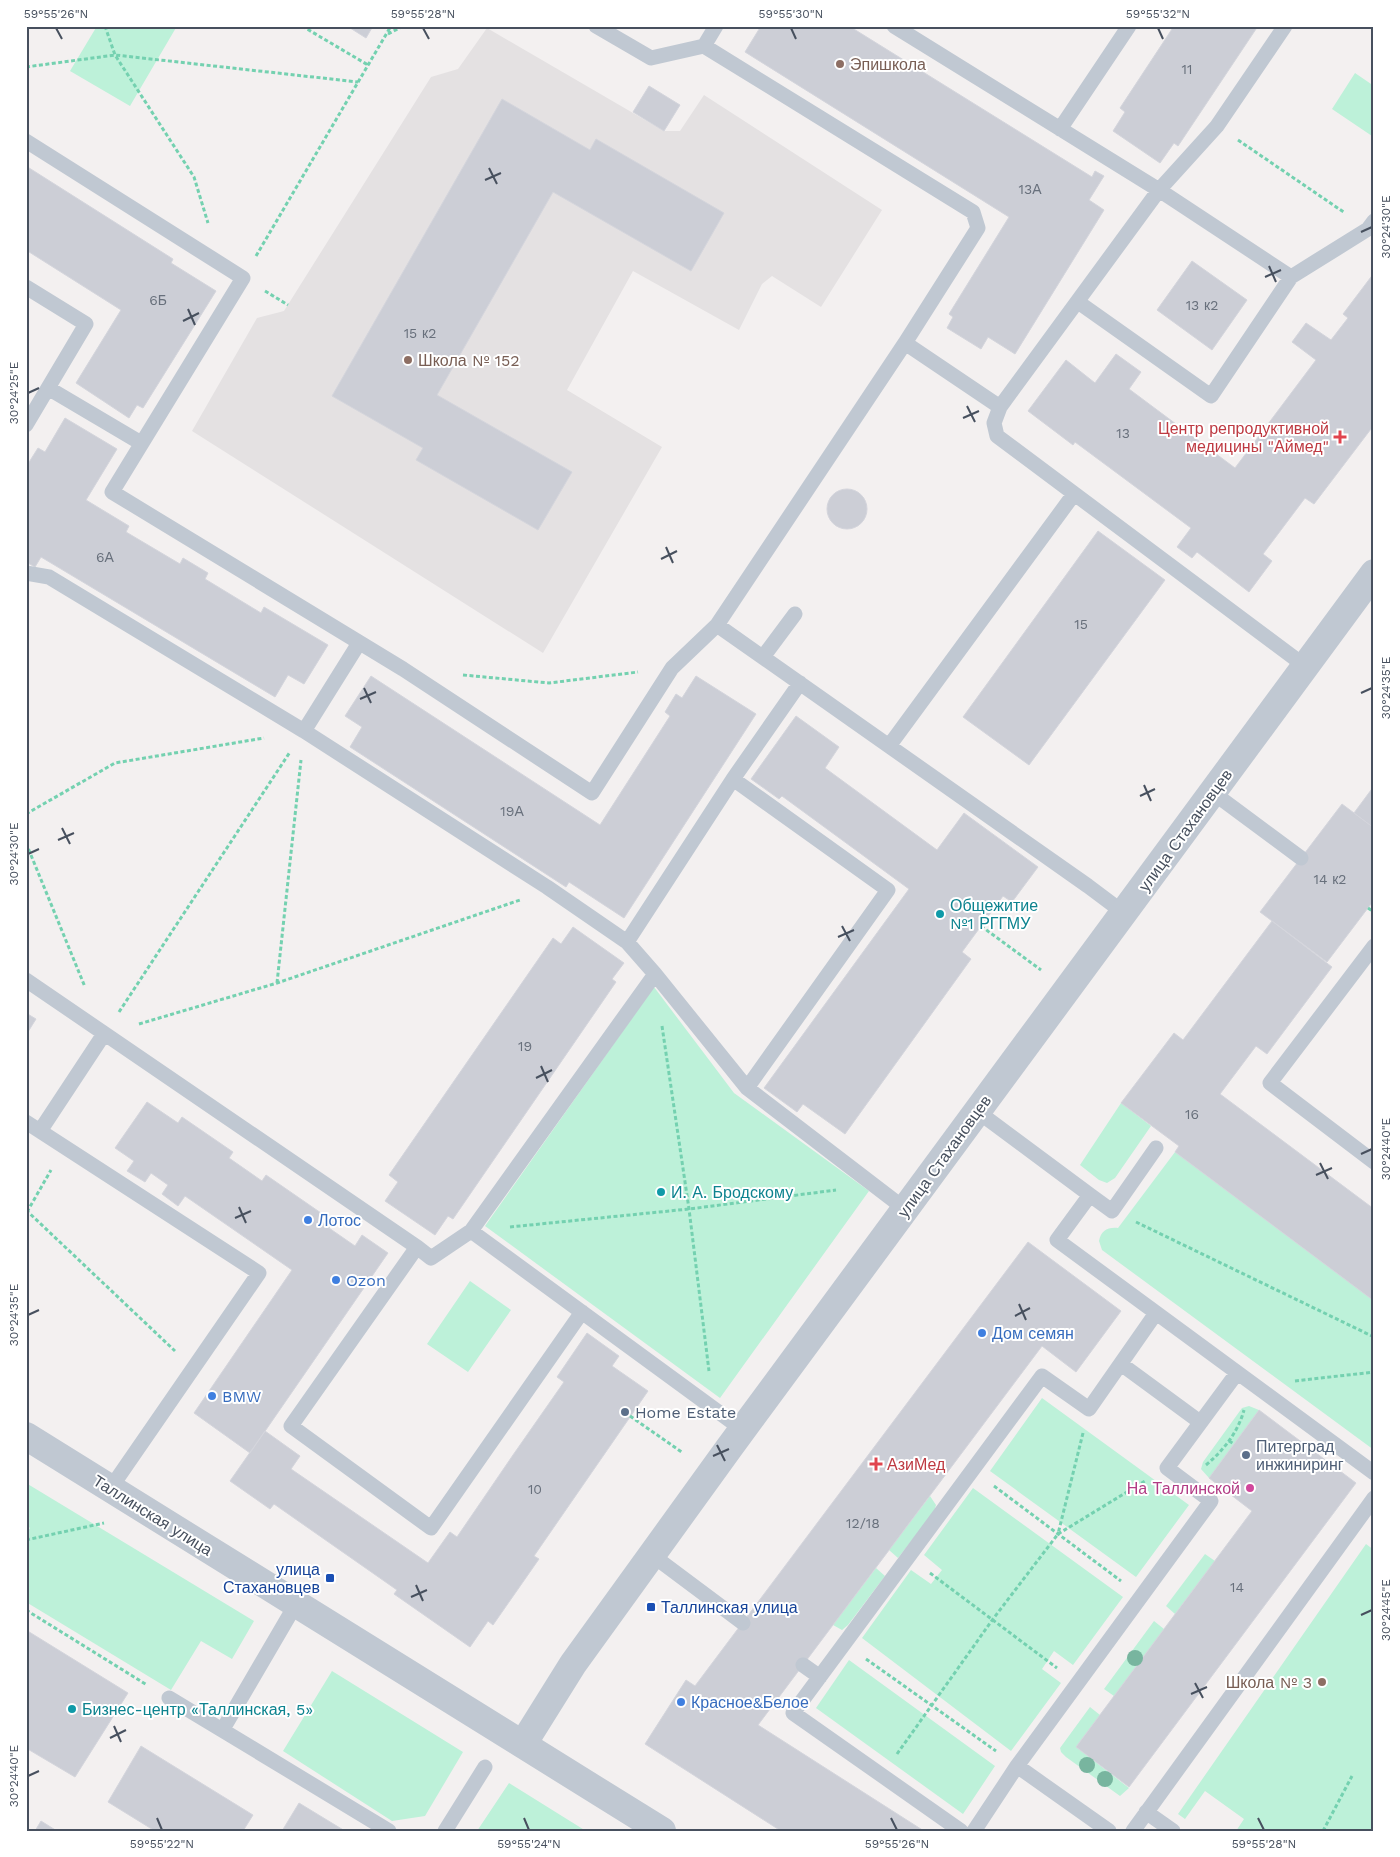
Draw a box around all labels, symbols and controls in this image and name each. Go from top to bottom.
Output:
text: 59°55'26"N [24,7,88,21]
text: 59°55'28"N [391,7,455,21]
text: 59°55'30"N [759,7,823,21]
text: 59°55'32"N [1126,7,1190,21]
place label: Эпишкола [850,55,926,74]
marker: Эпишкола [834,58,846,70]
house number: 11 [1182,61,1192,77]
house number: 13А [1019,181,1042,197]
text: 30°24'30"E [1379,195,1393,259]
house number: 6Б [149,292,167,308]
house number: 13 к2 [1186,297,1218,313]
house number: 15 к2 [404,325,436,341]
place label: Школа № 152 [418,351,520,370]
marker: Школа № 152 [402,354,414,366]
text: 30°24'25"E [7,361,21,424]
place label: Центр репродуктивной медицины "Аймед" [1158,419,1329,456]
house number: 13 [1116,425,1130,441]
marker: Центр репродуктивной медицины "Аймед" [1333,430,1347,444]
house number: 6А [96,549,115,565]
house number: 15 [1074,616,1088,632]
text: 30°24'35"E [1379,656,1393,719]
street label: улица Стахановцев [1135,765,1236,895]
house number: 19А [500,803,524,819]
text: 30°24'30"E [7,822,21,886]
house number: 14 к2 [1313,871,1347,887]
place label: Общежитие №1 РГГМУ [950,896,1038,933]
marker: Общежитие №1 РГГМУ [934,908,946,920]
house number: 19 [518,1038,532,1054]
street label: улица Стахановцев [894,1091,995,1221]
house number: 16 [1185,1106,1199,1122]
text: 30°24'40"E [1379,1117,1393,1180]
place label: И. А. Бродскому [671,1183,793,1202]
marker: И. А. Бродскому [655,1186,667,1198]
place label: Лотос [318,1211,361,1230]
marker: Лотос [302,1214,314,1226]
place label: Ozon [346,1271,386,1290]
marker: Ozon [330,1274,342,1286]
text: 30°24'35"E [7,1283,21,1346]
place label: Дом семян [992,1324,1074,1343]
marker: Дом семян [976,1327,988,1339]
place label: BMW [222,1387,262,1406]
marker: BMW [206,1390,218,1402]
place label: Home Estate [635,1403,736,1422]
marker: Home Estate [619,1406,631,1418]
place label: Питерград инжиниринг [1256,1437,1344,1474]
marker: Питерград инжиниринг [1240,1449,1252,1461]
place label: АзиМед [887,1455,946,1474]
marker: АзиМед [869,1457,883,1471]
street label: Таллинская улица [90,1471,216,1560]
place label: На Таллинской [1127,1479,1240,1498]
house number: 10 [528,1481,542,1497]
marker: На Таллинской [1244,1482,1256,1494]
house number: 12/18 [846,1515,880,1531]
place label: улица Стахановцев [223,1560,320,1597]
marker: улица Стахановцев [324,1572,336,1584]
house number: 14 [1230,1579,1244,1595]
text: 30°24'45"E [1379,1579,1393,1641]
place label: Таллинская улица [661,1598,798,1617]
marker: Таллинская улица [645,1601,657,1613]
place label: Школа № 3 [1226,1673,1312,1692]
marker: Школа № 3 [1316,1676,1328,1688]
place label: Красное&Белое [691,1693,809,1712]
marker: Красное&Белое [675,1696,687,1708]
place label: Бизнес-центр «Таллинская, 5» [82,1700,313,1719]
marker: Бизнес-центр «Таллинская, 5» [66,1703,78,1715]
text: 30°24'40"E [7,1744,21,1807]
text: 59°55'22"N [130,1837,194,1851]
text: 59°55'24"N [497,1837,561,1851]
text: 59°55'26"N [865,1837,929,1851]
text: 59°55'28"N [1232,1837,1296,1851]

